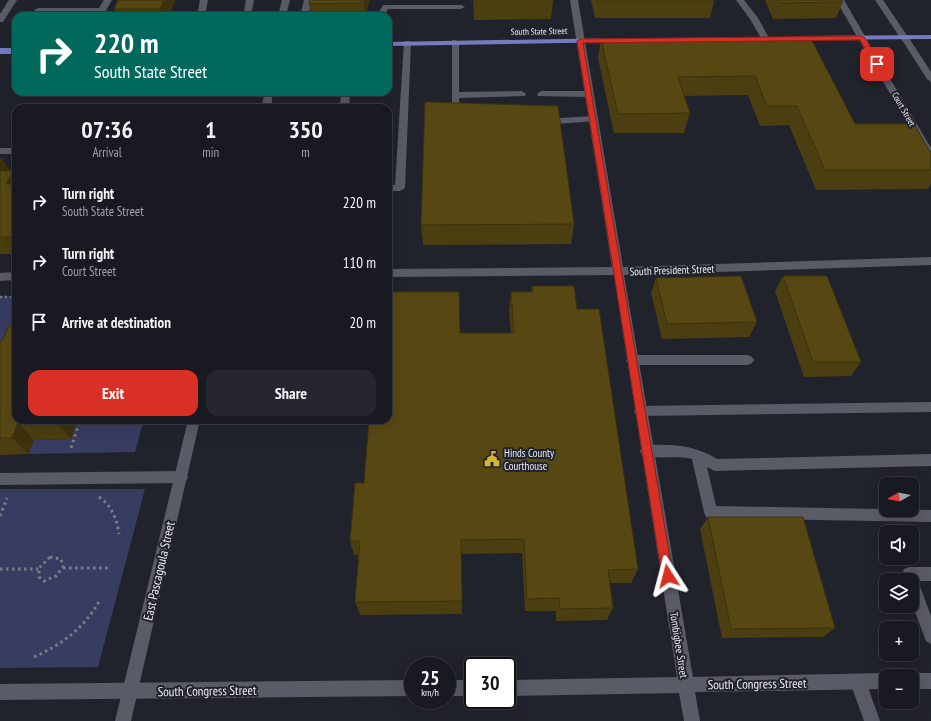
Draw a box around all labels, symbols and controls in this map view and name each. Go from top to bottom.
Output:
text: 220 m [94,24,158,61]
street label: South State Street [511,25,568,37]
icon: right [28,28,80,80]
pin [860,47,894,81]
icon: arrive [866,53,888,75]
text: South State Street [94,60,207,83]
street label: Court Street [890,90,918,128]
text: 07:36 [81,114,133,145]
text: 1 [205,114,216,145]
text: 350 [288,114,323,145]
text: Arrival [92,144,122,161]
text: min [202,144,219,161]
text: m [301,144,310,161]
text: Turn right [62,184,114,203]
icon: right [28,191,50,213]
text: 220 m [343,193,376,212]
text: South State Street [62,203,144,220]
text: Turn right [62,244,114,263]
icon: right [28,251,50,273]
text: 110 m [343,253,376,272]
street label: South President Street [629,262,715,278]
text: Court Street [62,263,116,280]
icon: arrive [28,311,50,333]
text: Arrive at destination [62,313,171,332]
text: 20 m [350,313,376,332]
button: Exit [28,370,198,416]
button: Share [206,370,376,416]
place label: Hinds County Courthouse [504,446,555,473]
public building icon: Hinds County Courthouse [483,450,501,468]
north arrow [879,477,919,517]
map controls [879,477,919,709]
street label: East Pascagoula Street [139,519,179,622]
button: sound [879,525,919,565]
position arrow [647,555,689,597]
button: layers [879,573,919,613]
street label: Tombigbee Street [667,611,691,679]
button: + [879,621,919,661]
speed limit sign: 30 [464,657,516,709]
text: 25 [420,665,440,691]
button: − [879,669,919,709]
street label: South Congress Street [707,675,807,693]
street label: South Congress Street [157,682,257,700]
text: km/h [421,686,439,699]

